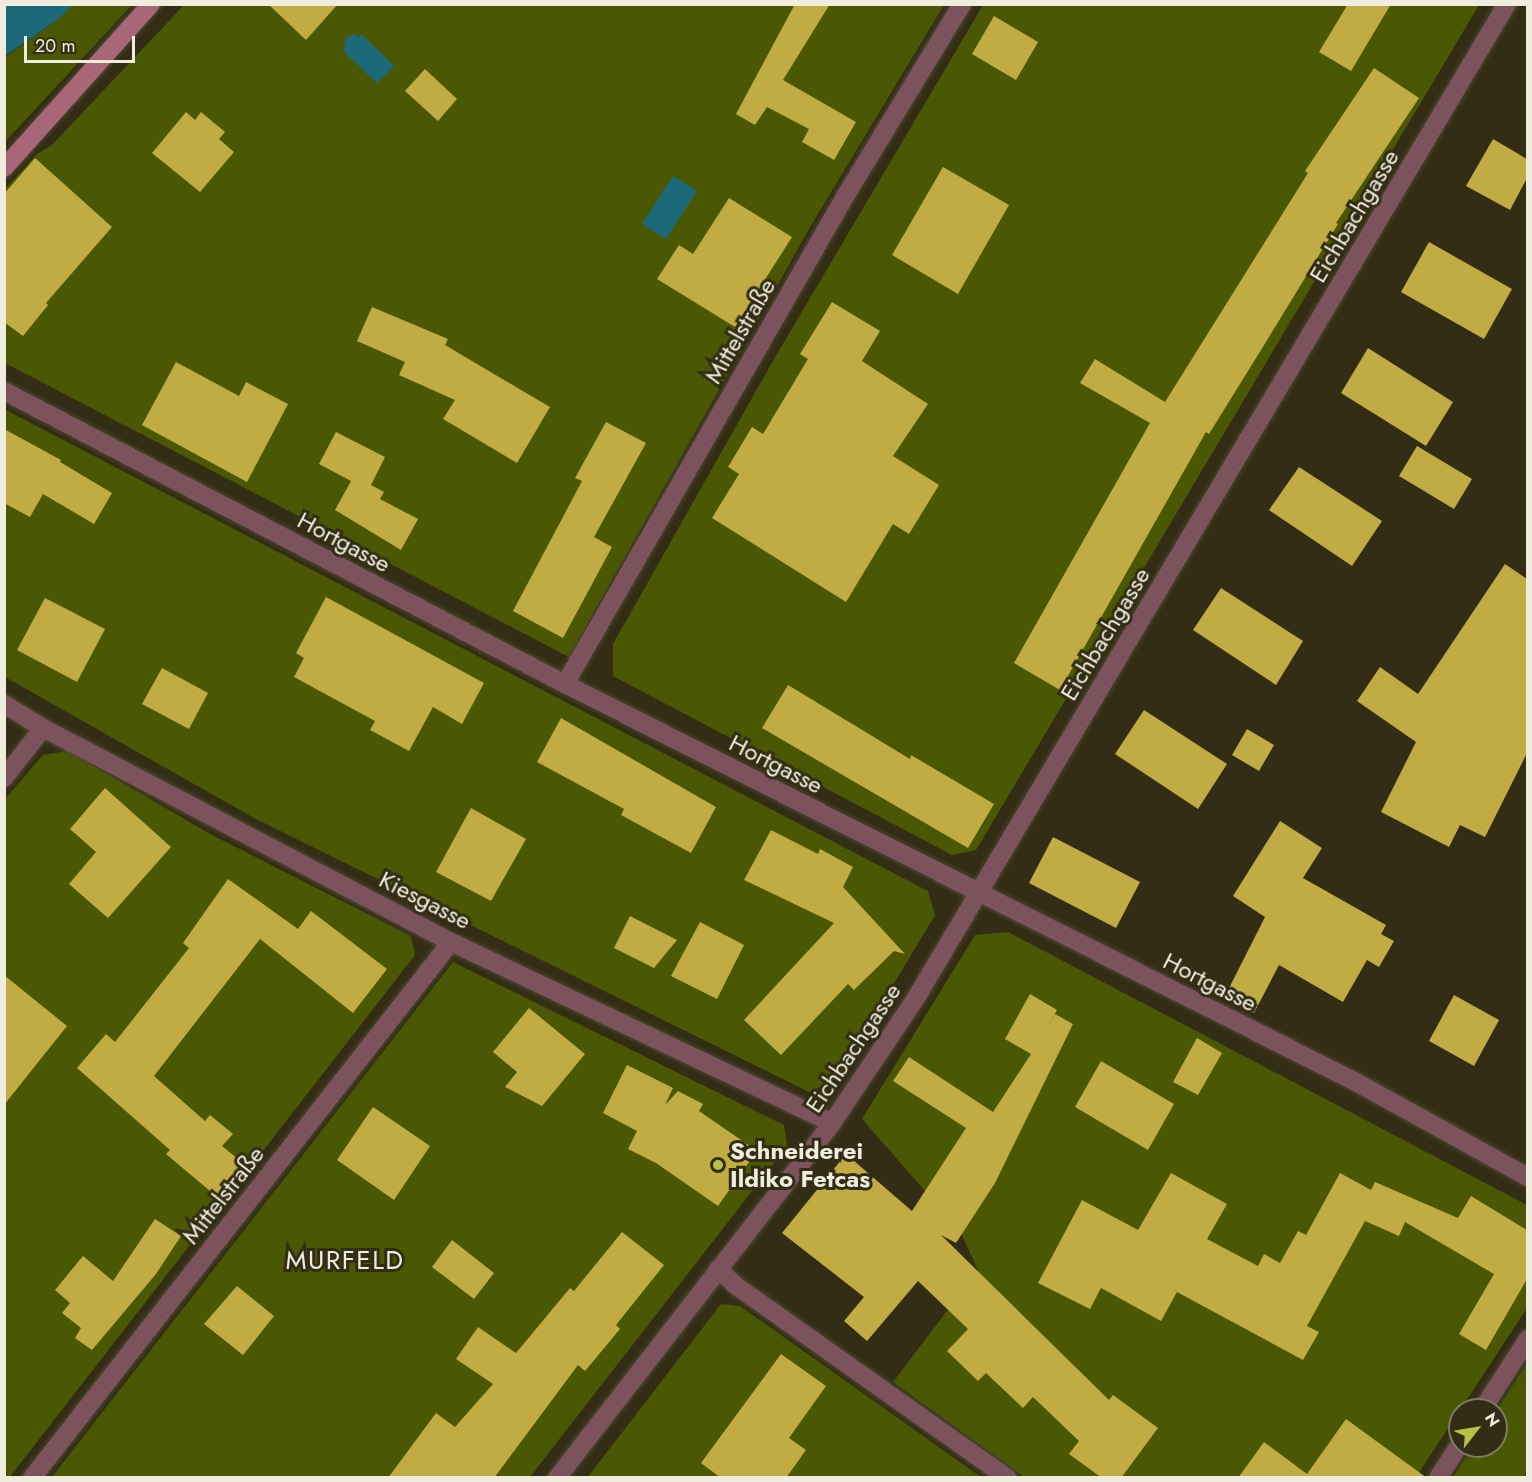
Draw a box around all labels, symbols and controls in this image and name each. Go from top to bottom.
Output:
scale bar [27,24,138,62]
text: 20 m [35,33,75,59]
street label: Eichbachgasse [1303,144,1405,288]
street label: Mittelstraße [698,273,782,389]
street label: Hortgasse [293,506,395,578]
street label: Eichbachgasse [1054,562,1156,706]
street label: Hortgasse [724,728,828,800]
street label: Kiesgasse [374,865,476,935]
street label: Hortgasse [1158,946,1262,1018]
street label: Eichbachgasse [799,978,907,1118]
place label: Schneiderei Ildiko Fetcas [730,1137,870,1193]
street label: Mittelstraße [176,1140,270,1250]
marker: Schneiderei Ildiko Fetcas [711,1158,725,1172]
district label: MURFELD [285,1245,405,1277]
north arrow [1448,1398,1508,1458]
text: N [1479,1408,1505,1431]

